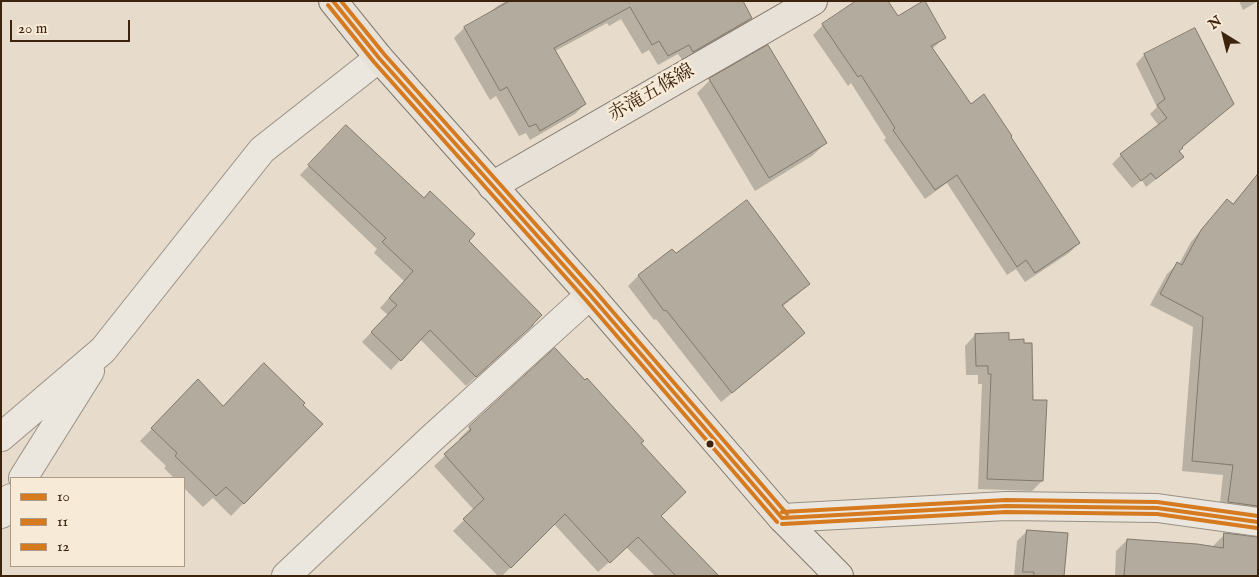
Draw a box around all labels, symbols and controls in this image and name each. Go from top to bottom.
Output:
scale bar [12,10,132,42]
north arrow [1199,10,1249,60]
text: N [1205,12,1225,34]
text: 20 m [18,19,47,38]
street label: 赤滝五條線 [605,60,699,128]
unlabelled marker [705,439,715,449]
legend [10,477,185,567]
text: 10 [57,487,70,506]
text: 11 [57,512,68,531]
text: 12 [57,537,70,556]

